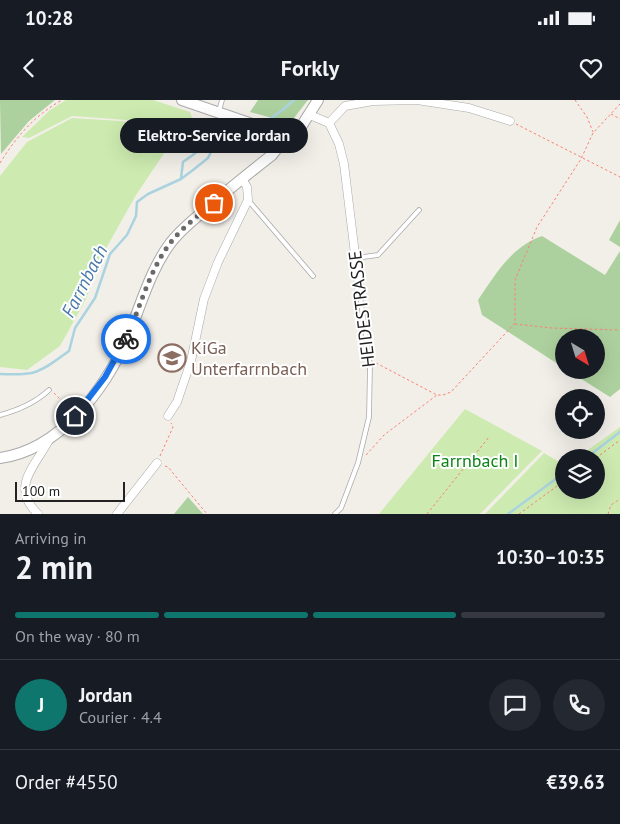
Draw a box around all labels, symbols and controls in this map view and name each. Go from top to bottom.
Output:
text: 10:28 [25,6,73,30]
icon: back [15,54,43,82]
text: Forkly [281,54,339,82]
icon: heart [577,54,605,82]
callout: Elektro-Service Jordan [120,118,308,153]
text: Elektro-Service Jordan [138,125,290,145]
pin [193,182,235,224]
icon: bag [200,189,228,217]
water label: Farrnbach [56,241,112,321]
street label: HEIDESTRASSE [343,249,380,369]
courier [101,314,151,364]
icon: bike [112,325,140,353]
north arrow [555,329,605,379]
map controls [555,329,605,499]
place label: KiGa Unterfarrnbach [191,336,307,380]
school or university icon: KiGa Unterfarrnbach [157,343,187,373]
button: locate [555,389,605,439]
pin [54,395,96,437]
icon: home [61,402,89,430]
park label: Farrnbach I [432,449,518,472]
button: layers [555,449,605,499]
scale bar [15,479,125,502]
text: 100 m [22,482,60,500]
text: Arriving in [15,528,86,548]
text: 10:30–10:35 [496,545,605,569]
text: 2 min [15,546,93,588]
text: On the way · 80 m [15,626,140,646]
button: chat [489,679,541,731]
button: phone [553,679,605,731]
text: Jordan [79,683,132,707]
text: J [38,693,44,717]
text: Courier · 4.4 [79,707,162,727]
text: Order #4550 [15,770,118,794]
text: €39.63 [546,770,605,794]

